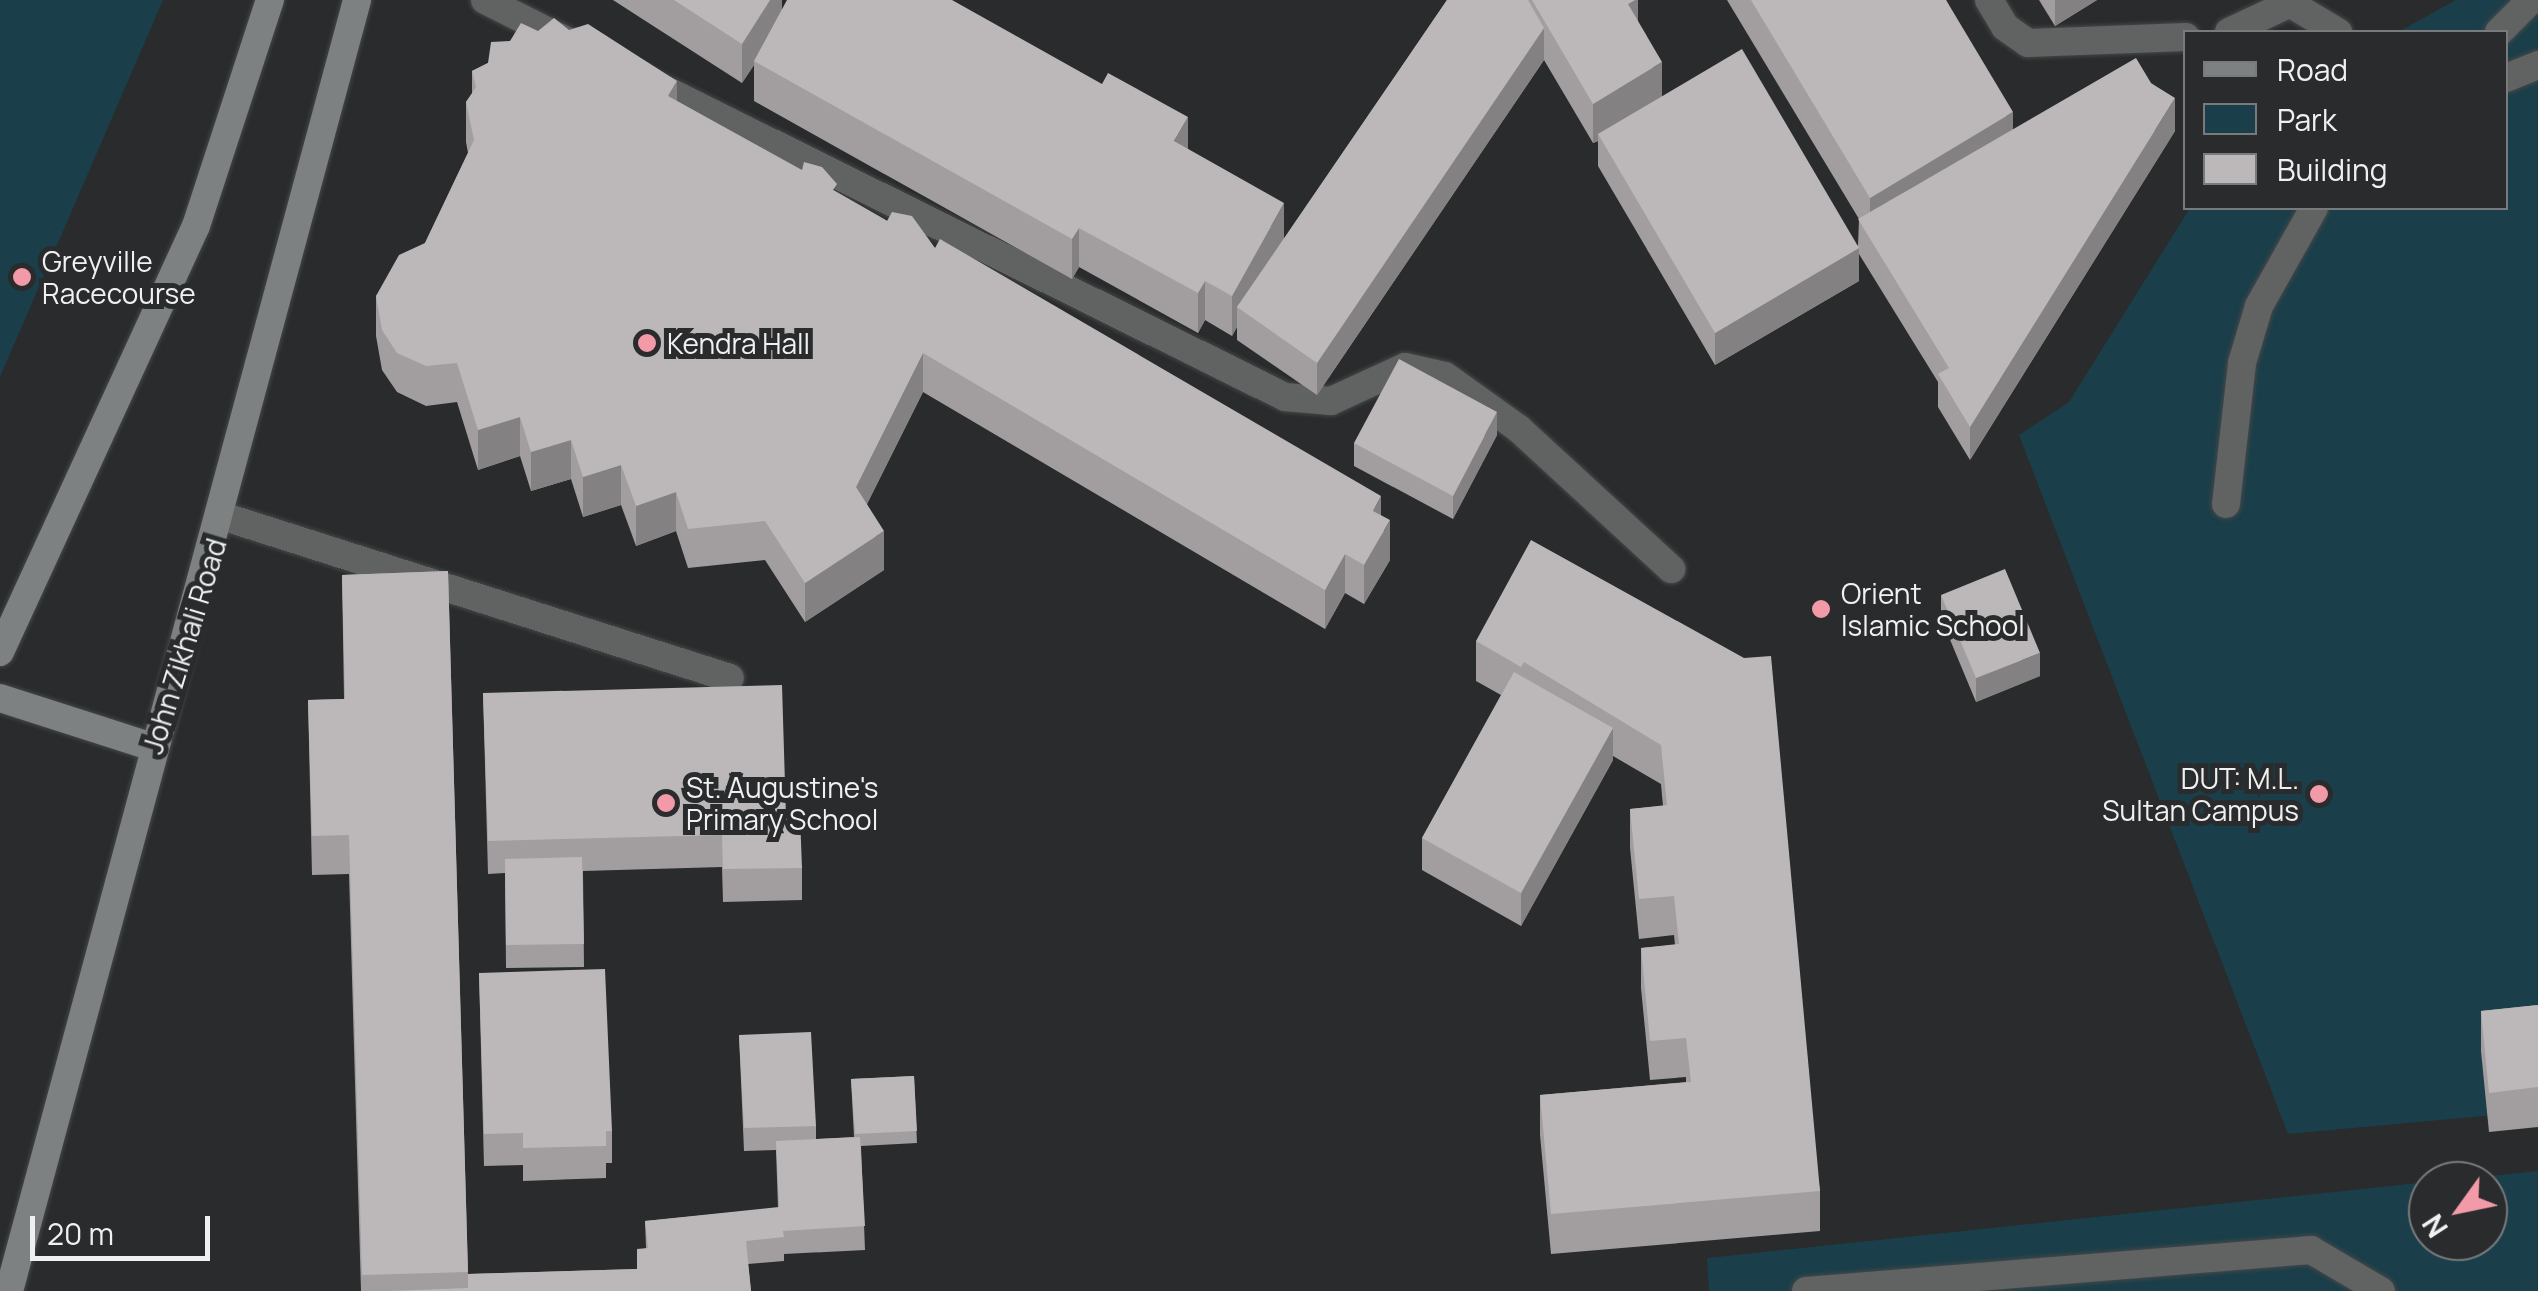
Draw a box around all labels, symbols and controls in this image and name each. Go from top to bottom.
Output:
legend [2183,30,2508,210]
text: Road [2277,49,2348,90]
text: Park [2277,99,2337,140]
text: Building [2277,149,2388,190]
place label: Greyville Racecourse [42,244,196,310]
marker: Greyville Racecourse [11,266,33,288]
place label: Kendra Hall [667,326,810,360]
marker: Kendra Hall [636,332,658,354]
street label: John Zikhali Road [135,534,233,758]
place label: Orient Islamic School [1841,576,2025,642]
marker: Orient Islamic School [1810,598,1832,620]
place label: DUT: M.L. Sultan Campus [2102,761,2299,827]
place label: St. Augustine's Primary School [686,770,879,836]
marker: DUT: M.L. Sultan Campus [2308,783,2330,805]
marker: St. Augustine's Primary School [655,792,677,814]
north arrow [2408,1161,2508,1261]
scale bar [35,1196,215,1258]
text: N [2413,1207,2456,1245]
text: 20 m [47,1213,114,1254]

